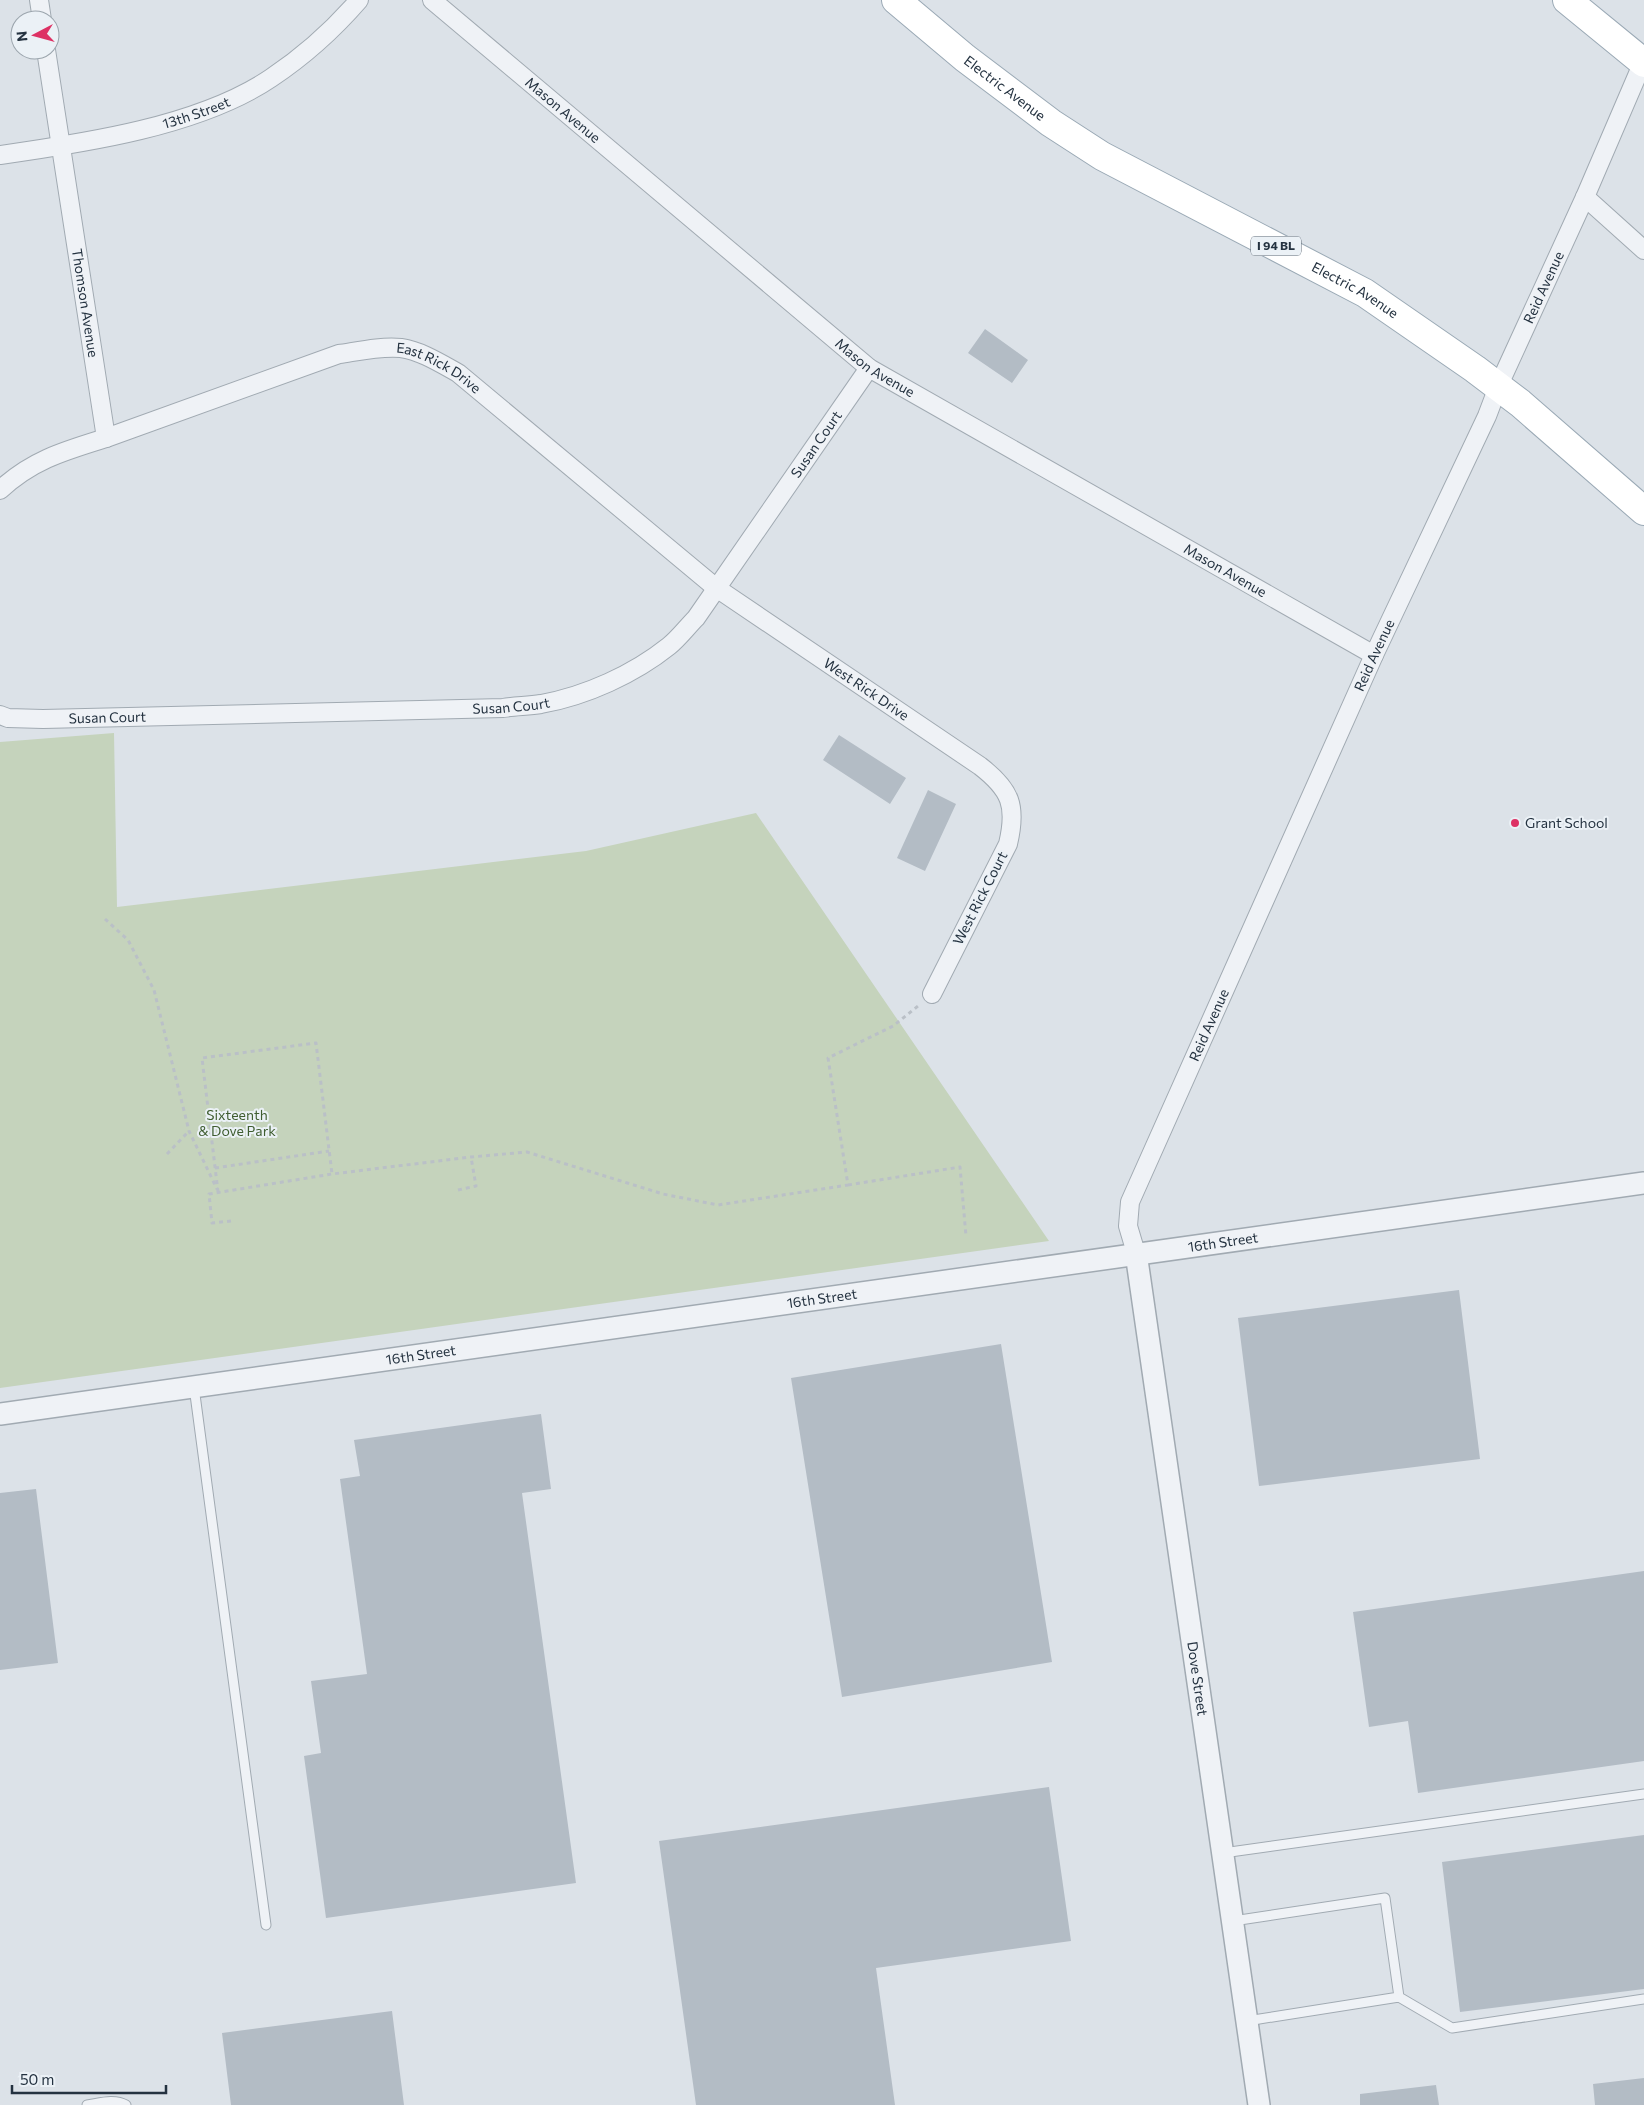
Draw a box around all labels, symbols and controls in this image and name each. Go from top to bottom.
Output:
north arrow [10,10,60,60]
text: N [13,30,31,43]
street label: Electric Avenue [961,51,1049,124]
street label: Mason Avenue [522,73,604,146]
street label: 13th Street [161,93,233,132]
road number: I 94 BL [1251,237,1301,256]
street label: Thomson Avenue [69,247,102,358]
street label: Reid Avenue [1519,249,1567,326]
street label: Electric Avenue [1309,258,1402,321]
street label: Mason Avenue [832,334,918,400]
street label: East Rick Drive [396,339,485,397]
street label: Susan Court [787,407,845,481]
street label: Mason Avenue [1181,540,1270,600]
street label: Reid Avenue [1350,616,1398,694]
street label: West Rick Drive [821,654,913,724]
street label: Susan Court [472,693,552,717]
street label: Susan Court [68,708,147,726]
place label: Grant School [1525,814,1608,831]
marker: Grant School [1509,817,1521,829]
street label: West Rick Court [949,848,1011,947]
street label: Reid Avenue [1185,986,1232,1064]
park label: Sixteenth & Dove Park [198,1106,276,1139]
street label: 16th Street [1187,1228,1259,1255]
street label: 16th Street [786,1285,858,1311]
street label: 16th Street [385,1341,457,1368]
street label: Dove Street [1184,1640,1212,1717]
scale bar [12,2062,166,2094]
text: 50 m [20,2070,54,2088]

